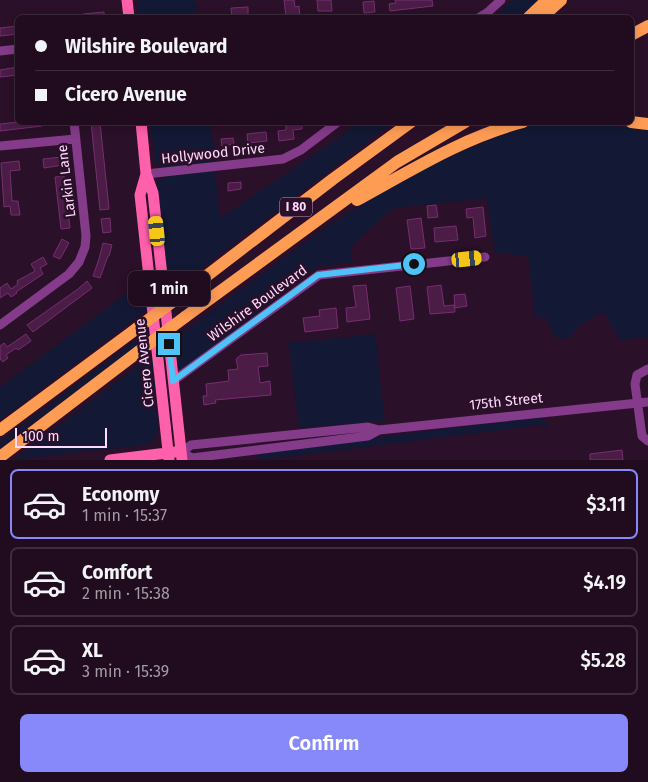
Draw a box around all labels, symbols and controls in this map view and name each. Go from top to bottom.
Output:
text: Wilshire Boulevard [65,35,227,58]
text: Cicero Avenue [65,83,187,106]
street label: Hollywood Drive [160,140,266,167]
street label: Larkin Lane [54,144,79,218]
road number: I 80 [280,198,312,216]
car [147,215,166,247]
car [451,250,482,268]
route start [403,253,425,275]
street label: Wilshire Boulevard [204,262,310,345]
callout: 1 min [128,272,210,306]
text: 1 min [150,279,188,298]
street label: Cicero Avenue [131,318,158,408]
route end [158,333,180,355]
street label: 175th Street [468,389,545,414]
scale bar [15,424,108,448]
text: 100 m [22,428,59,445]
icon: car [22,482,67,527]
text: Economy [82,483,159,506]
text: $3.11 [586,493,626,516]
text: 1 min · 15:37 [82,506,167,525]
icon: car [22,560,67,605]
text: Comfort [82,561,152,584]
text: $4.19 [583,571,626,594]
text: 2 min · 15:38 [82,584,170,603]
icon: car [22,638,67,683]
text: XL [82,639,103,662]
text: $5.28 [580,649,626,672]
text: 3 min · 15:39 [82,662,169,681]
button: Confirm [20,714,628,772]

